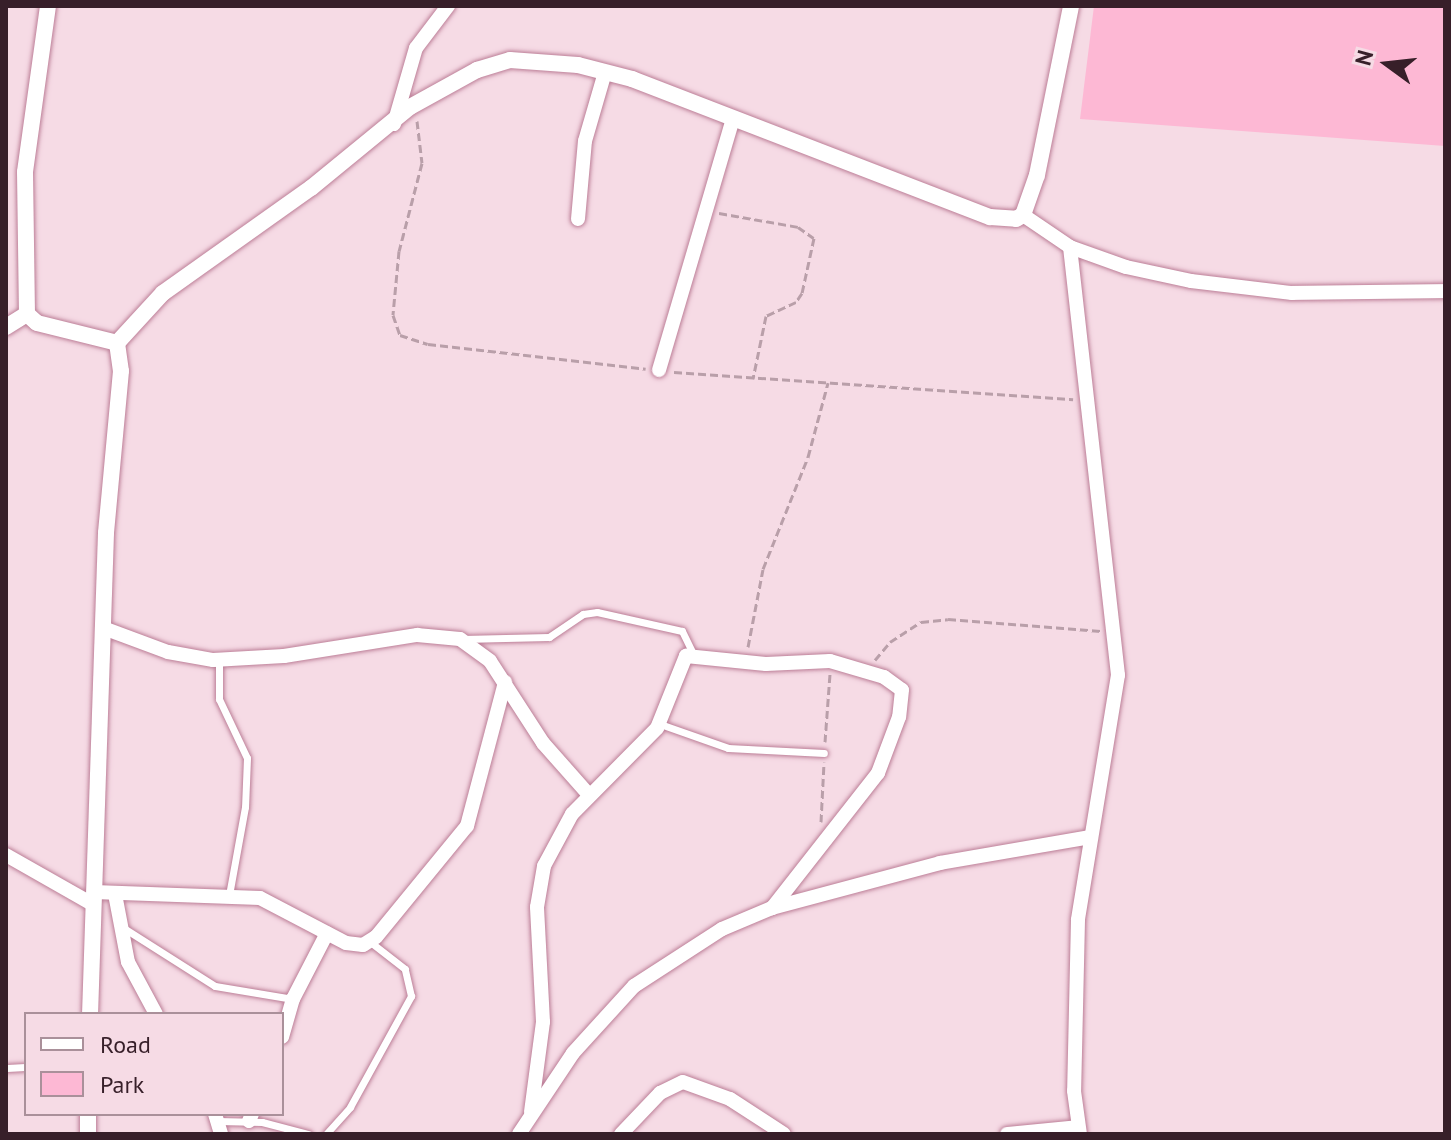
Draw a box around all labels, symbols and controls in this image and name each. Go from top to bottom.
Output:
north arrow [1347,24,1427,104]
text: N [1348,47,1379,68]
legend [24,1012,284,1116]
text: Road [100,1029,151,1060]
text: Park [100,1069,144,1100]

